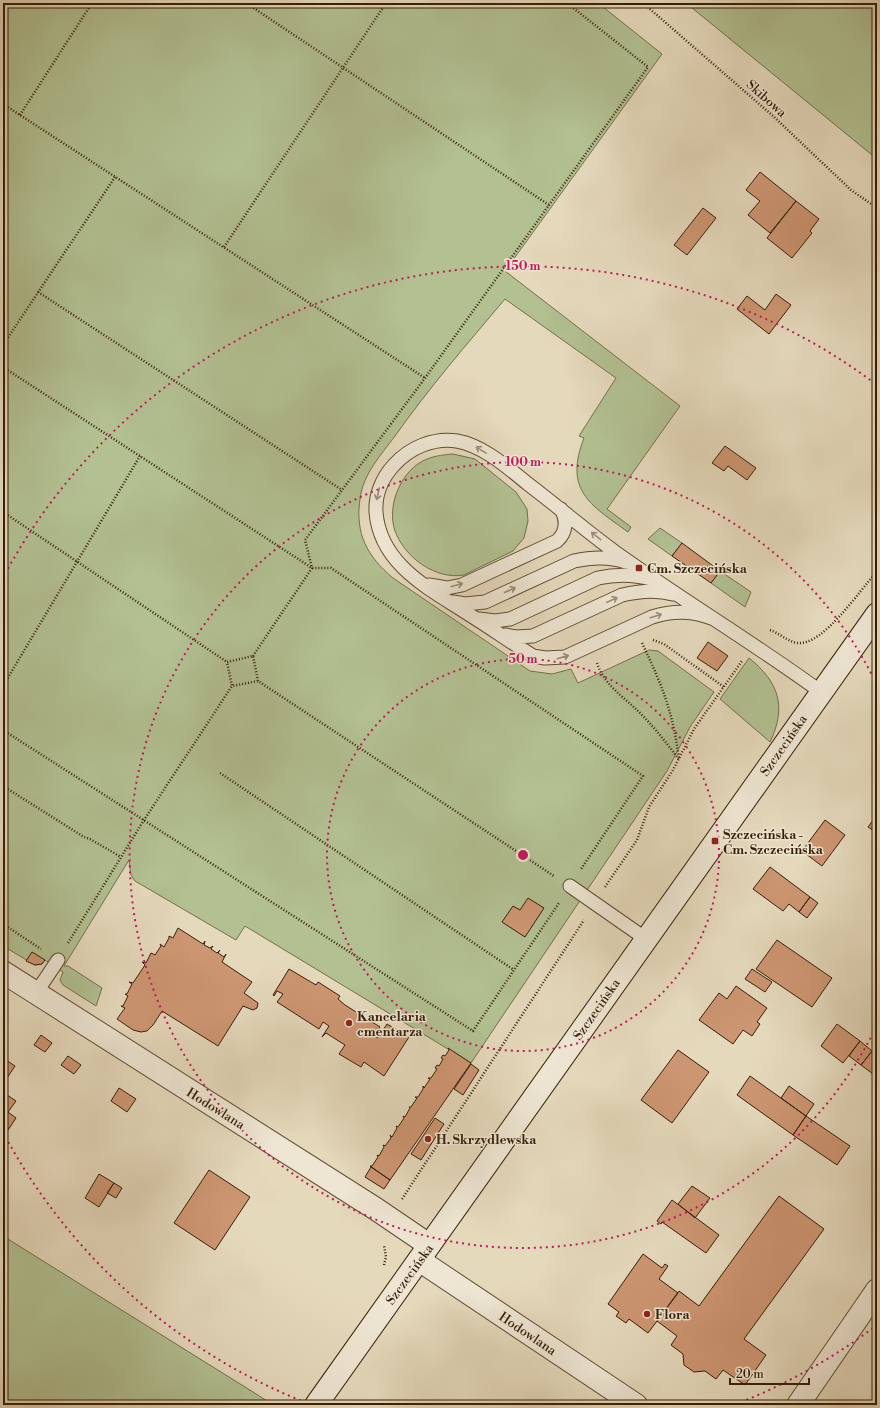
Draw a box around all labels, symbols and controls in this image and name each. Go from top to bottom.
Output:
street label: Skibowa [743,77,790,121]
text: 150 m [506,259,540,274]
one-way arrow [475,445,487,453]
text: 100 m [505,455,541,470]
one-way arrow [374,488,382,501]
one-way arrow [590,532,601,541]
place label: Cm. Szczecińska [647,561,748,577]
marker: Cm. Szczecińska [634,563,644,573]
one-way arrow [451,581,464,588]
one-way arrow [504,586,516,593]
one-way arrow [606,596,618,603]
one-way arrow [649,612,662,619]
text: 50 m [508,652,538,667]
one-way arrow [556,653,569,660]
street label: Szczecińska [757,712,811,779]
place label: Szczecińska - Cm. Szczecińska [723,827,824,858]
marker: Szczecińska - Cm. Szczecińska [710,836,720,846]
centre of rings [516,848,530,862]
street label: Szczecińska [570,976,624,1043]
place label: Kancelaria cmentarza [357,1009,427,1040]
marker: Kancelaria cmentarza [344,1018,354,1028]
street label: Hodowlana [183,1085,248,1133]
place label: H. Skrzydlewska [436,1132,537,1148]
marker: H. Skrzydlewska [423,1134,433,1144]
street label: Szczecińska [382,1241,437,1308]
place label: Flora [655,1307,691,1323]
street label: Hodowlana [496,1309,560,1359]
marker: Flora [642,1309,652,1319]
scale bar [730,1360,809,1386]
text: 20 m [736,1367,764,1382]

